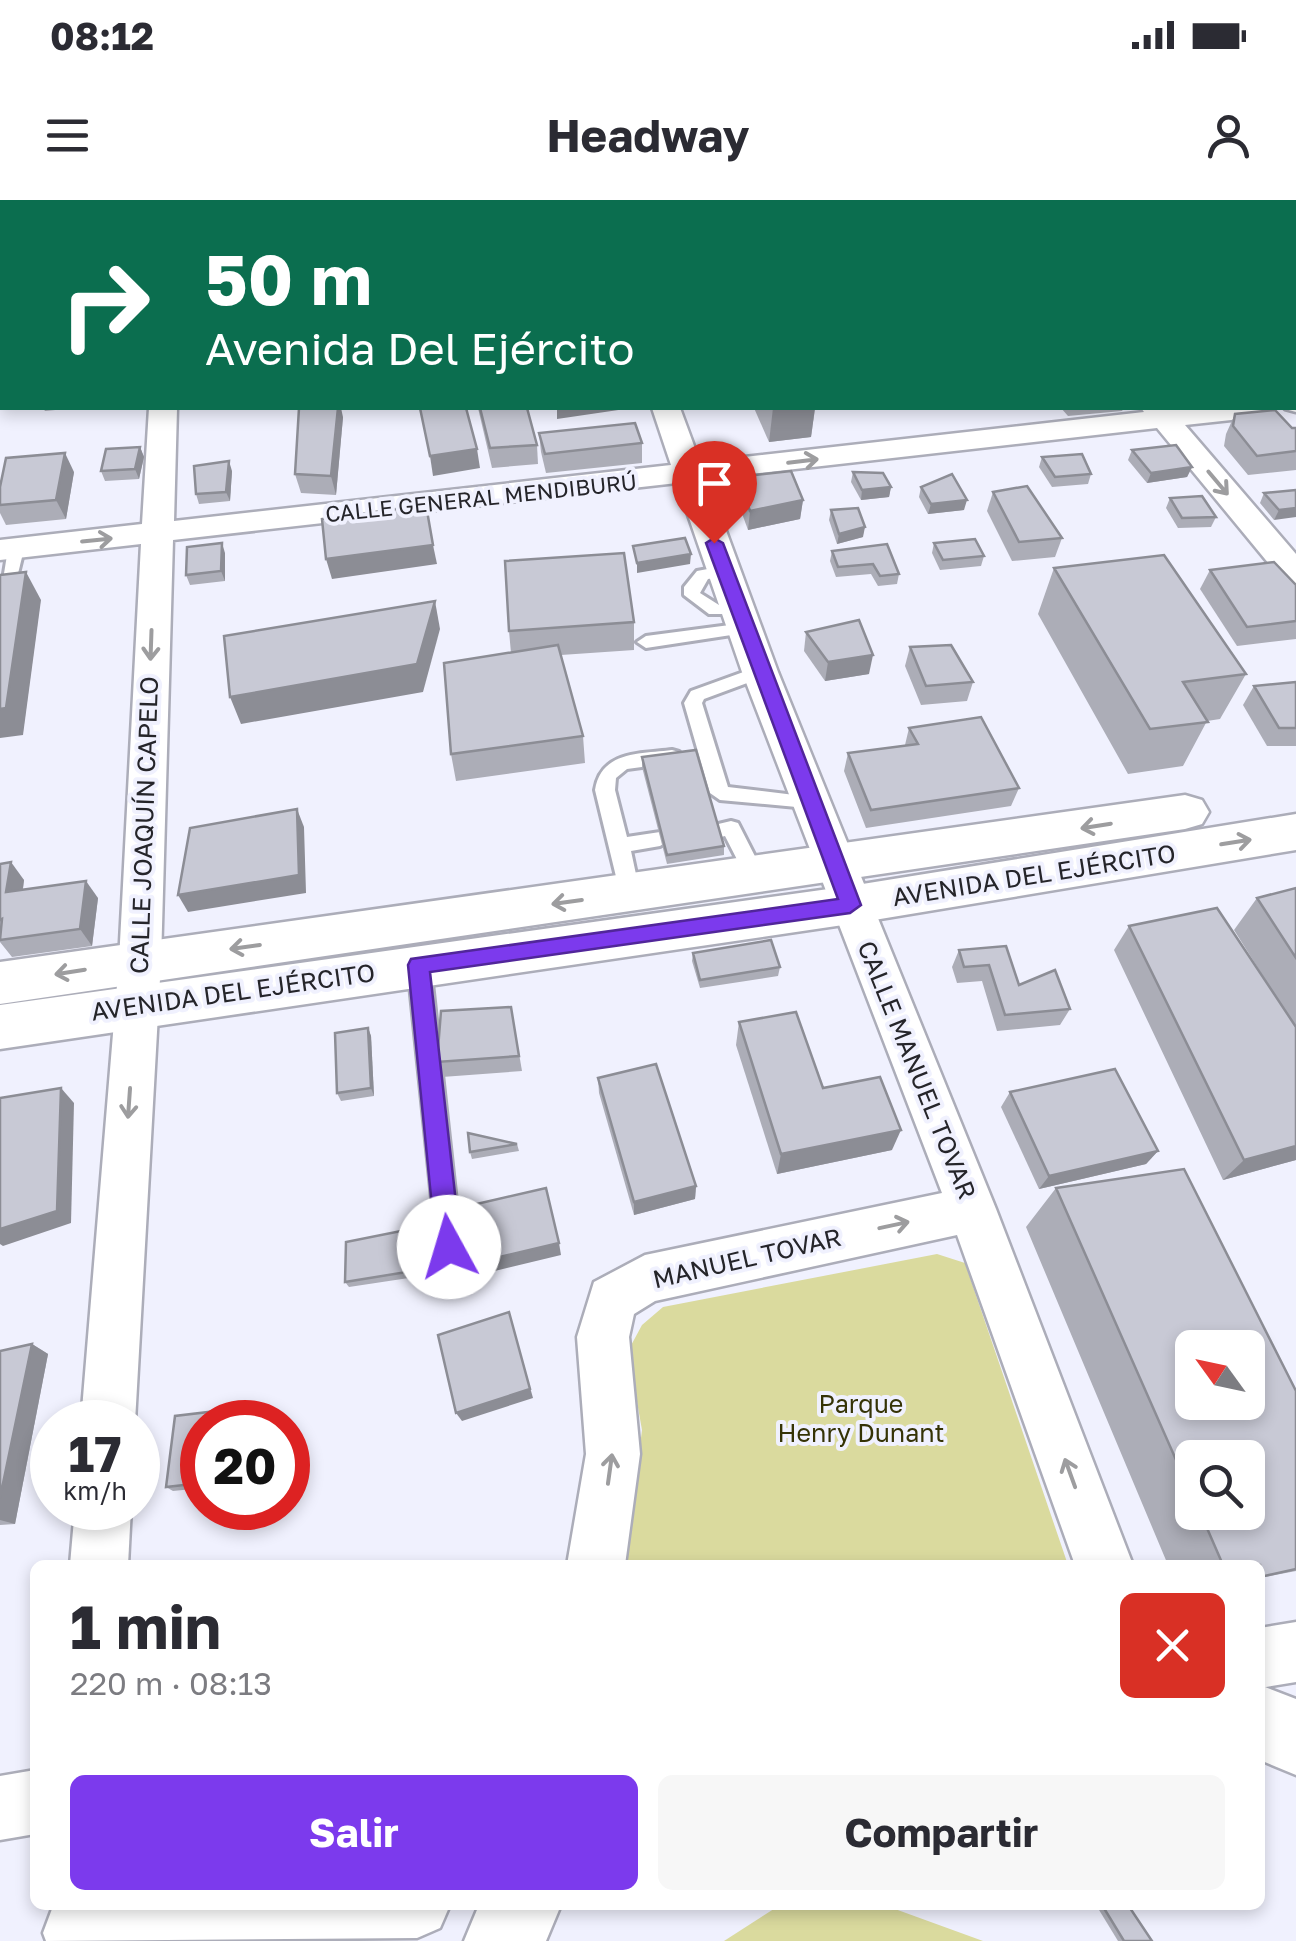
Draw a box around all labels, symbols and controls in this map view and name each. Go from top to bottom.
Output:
text: 08:12 [50,13,154,58]
icon: menu [40,108,95,163]
text: Headway [546,108,750,162]
icon: person [1201,108,1256,163]
text: 50 m [205,236,372,320]
icon: right [40,240,170,370]
text: Avenida Del Ejército [205,321,634,375]
pin [672,441,757,544]
one-way arrow [786,451,818,470]
icon: arrive [687,456,742,511]
street label: CALLE GENERAL MENDIBURÚ [324,468,638,527]
one-way arrow [1206,469,1228,495]
one-way arrow [80,530,113,549]
one-way arrow [142,628,161,660]
street label: CALLE JOAQUÍN CAPELO [123,676,164,974]
one-way arrow [1080,817,1113,835]
one-way arrow [1219,832,1251,851]
street label: AVENIDA DEL EJÉRCITO [890,837,1178,912]
one-way arrow [551,894,584,912]
street label: CALLE MANUEL TOVAR [851,936,983,1203]
one-way arrow [229,938,262,957]
street label: AVENIDA DEL EJÉRCITO [89,956,377,1027]
one-way arrow [54,963,87,982]
one-way arrow [119,1086,138,1118]
position arrow [397,1195,501,1299]
one-way arrow [878,1215,910,1234]
street label: MANUEL TOVAR [650,1221,844,1294]
north arrow [1175,1330,1265,1420]
map controls [1175,1330,1265,1530]
park label: Parque Henry Dunant [778,1388,944,1448]
speed limit sign: 20 [180,1400,310,1530]
text: 17 [68,1423,121,1483]
button: search [1175,1440,1265,1530]
one-way arrow [602,1453,620,1485]
one-way arrow [1060,1459,1078,1490]
text: km/h [63,1475,127,1506]
text: 1 min [70,1590,221,1662]
button: close [1120,1593,1225,1698]
text: 220 m · 08:13 [70,1664,272,1702]
button: Salir [70,1775,638,1890]
button: Compartir [658,1775,1225,1890]

